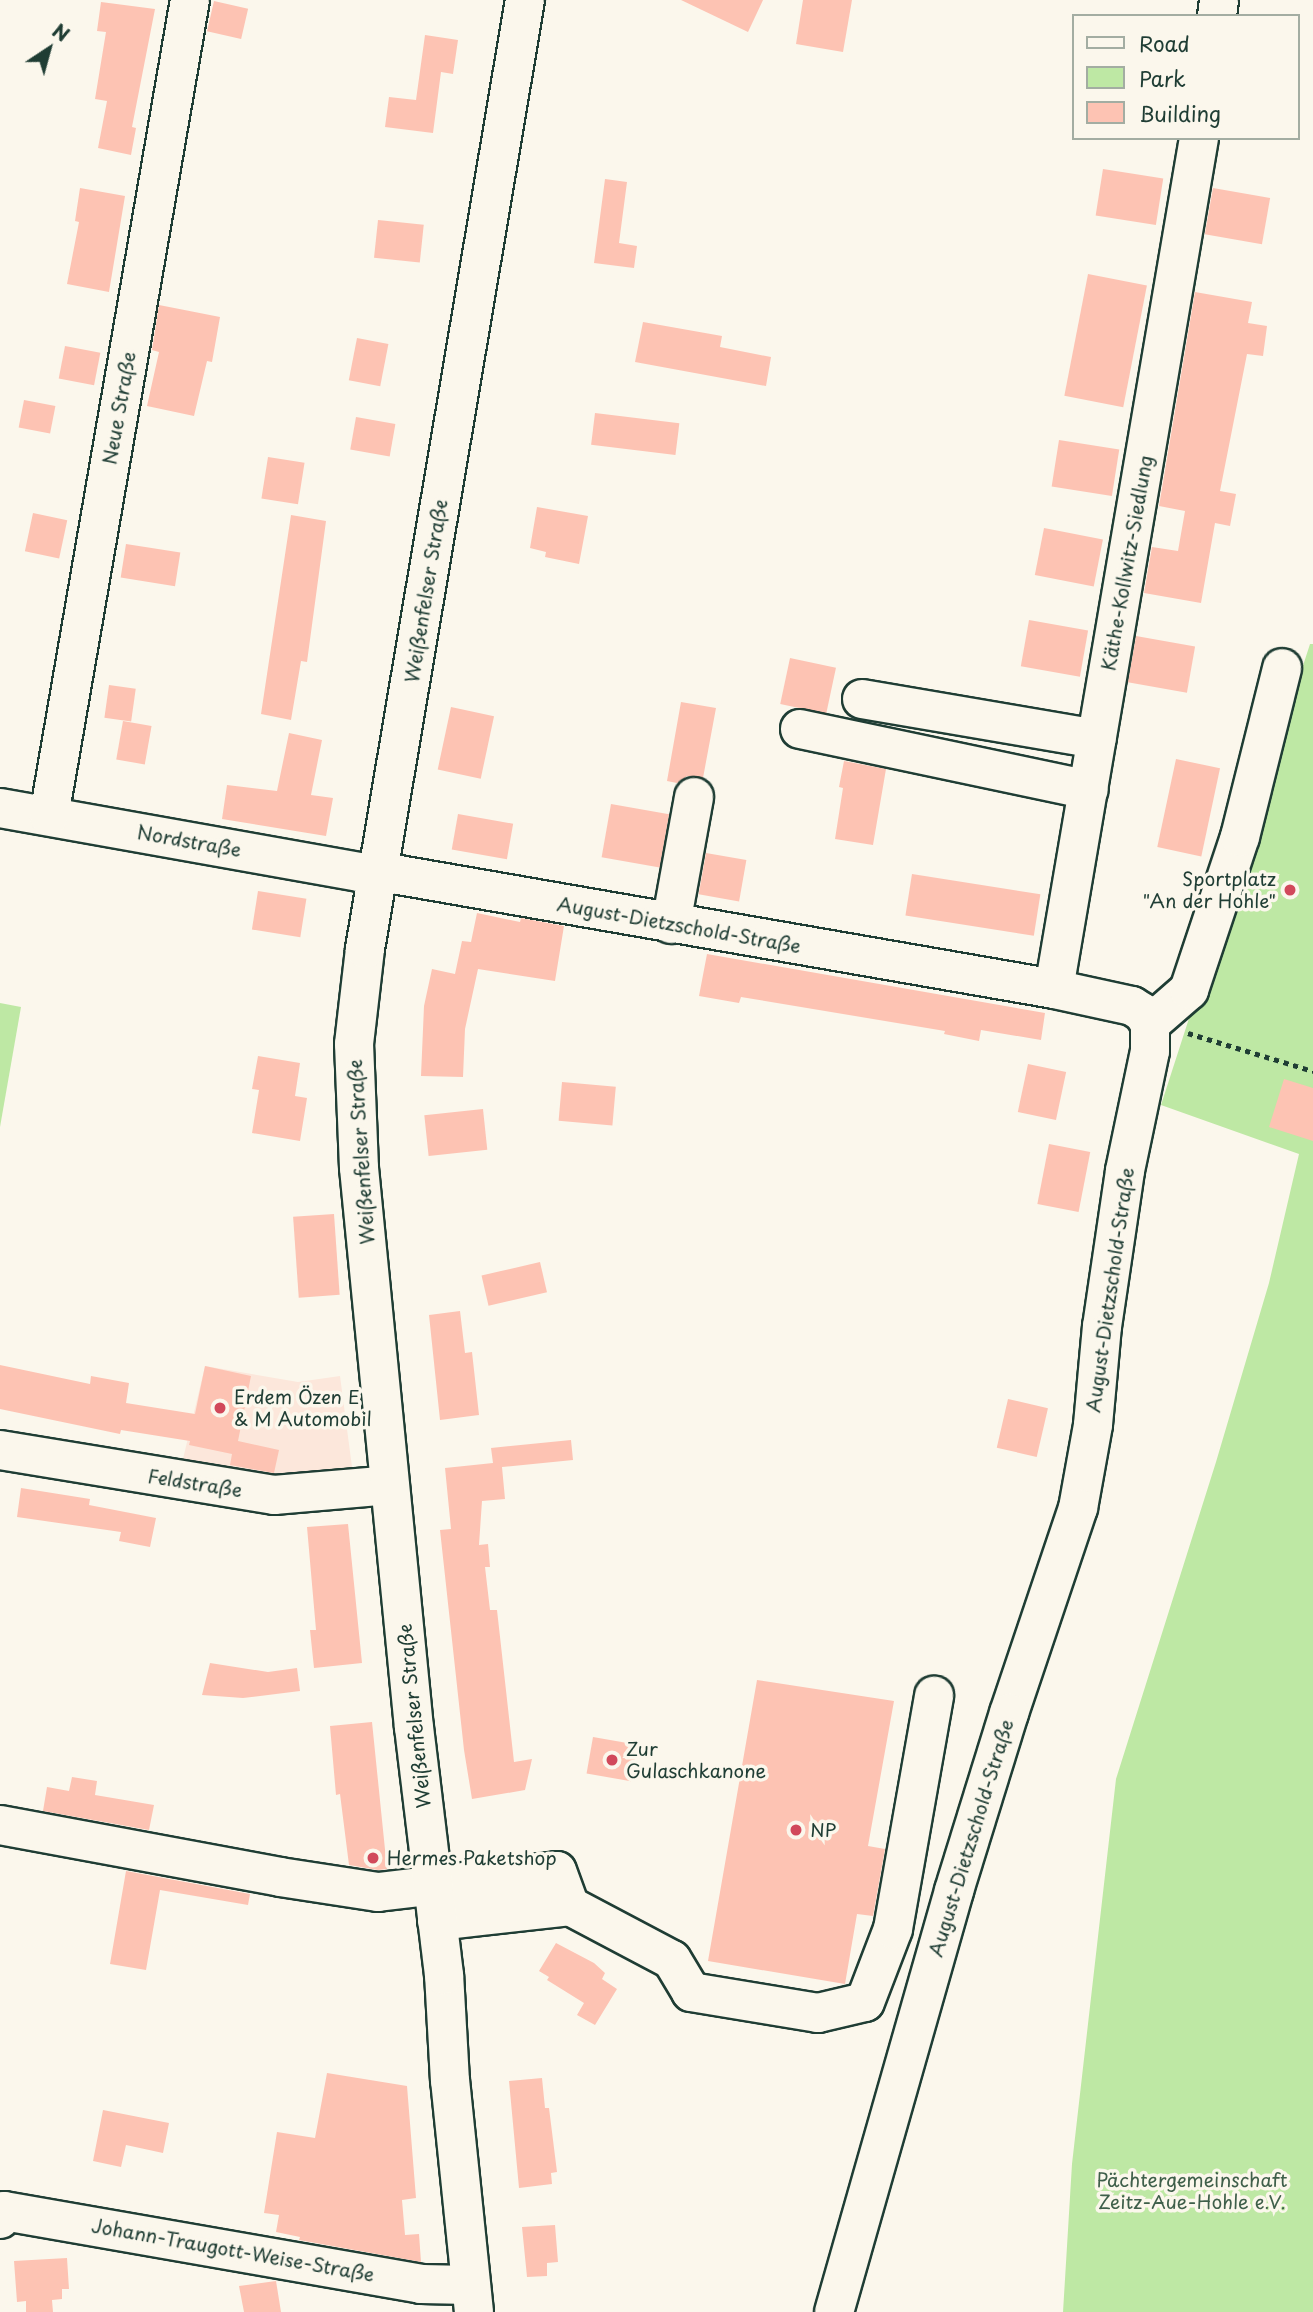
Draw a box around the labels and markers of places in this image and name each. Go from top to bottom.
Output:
place label: Sportplatz "An der Hohle" [1142,868,1276,912]
marker: Sportplatz "An der Hohle" [1282,882,1298,898]
place label: Erdem Özen E & M Automobil [234,1386,373,1430]
marker: Erdem Özen E & M Automobil [212,1400,228,1416]
place label: Zur Gulaschkanone [626,1738,766,1782]
marker: Zur Gulaschkanone [604,1752,620,1768]
place label: NP [810,1819,837,1841]
marker: NP [788,1822,804,1838]
place label: Hermes Paketshop [387,1847,557,1869]
marker: Hermes Paketshop [365,1850,381,1866]

